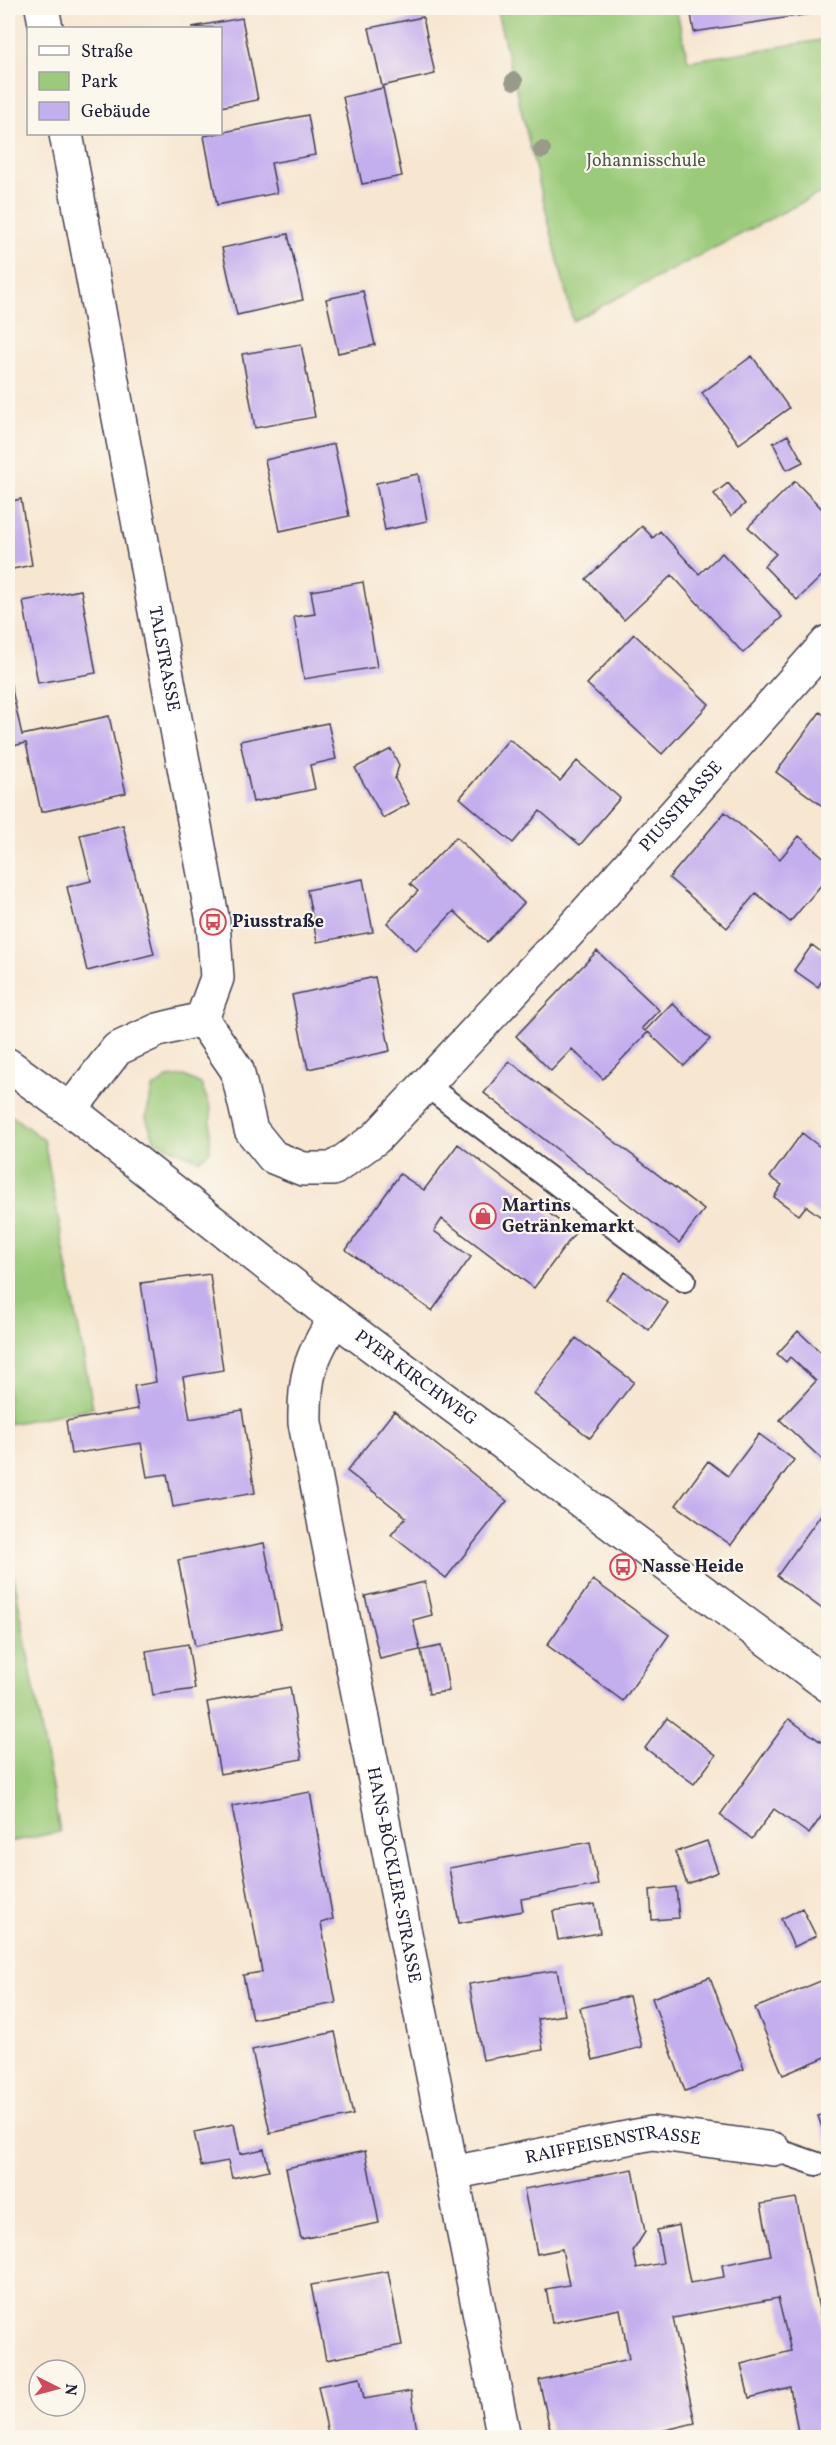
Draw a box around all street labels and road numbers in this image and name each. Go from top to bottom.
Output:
street label: TALSTRASSE [142,604,186,714]
street label: PIUSSTRASSE [634,756,728,857]
street label: PYER KIRCHWEG [349,1324,482,1432]
street label: HANS-BÖCKLER-STRASSE [360,1765,427,1985]
street label: RAIFFEISENSTRASSE [523,2120,702,2171]

